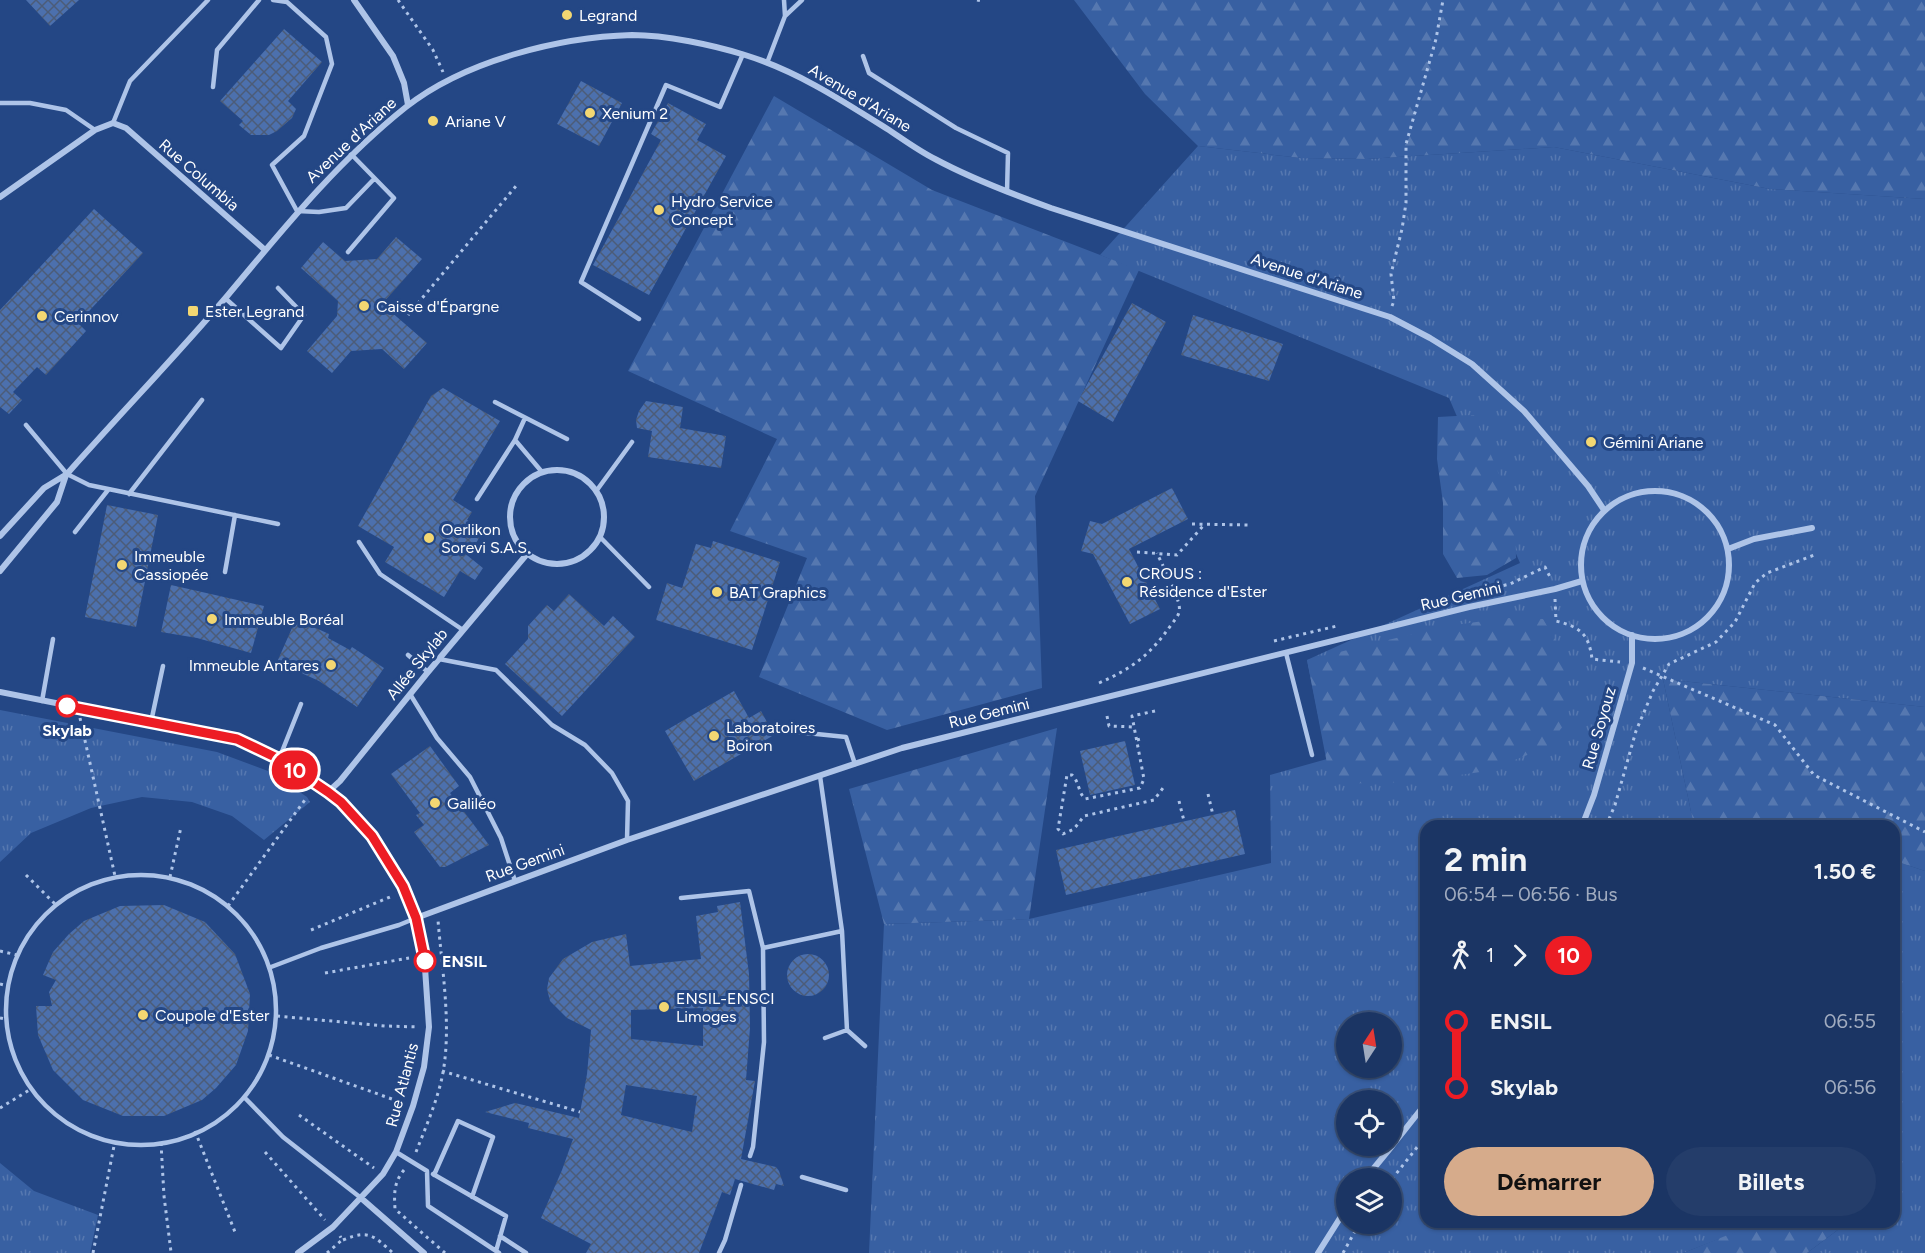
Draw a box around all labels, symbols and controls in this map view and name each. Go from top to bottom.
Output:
place label: Legrand [579,6,637,25]
marker: Legrand [560,8,574,22]
street label: Avenue d'Ariane [805,60,915,136]
street label: Avenue d'Ariane [302,93,400,187]
place label: Xenium 2 [602,104,668,123]
marker: Xenium 2 [583,106,597,120]
place label: Ariane V [445,112,506,131]
marker: Ariane V [426,114,440,128]
street label: Rue Columbia [155,135,243,215]
place label: Hydro Service Concept [671,192,773,229]
marker: Hydro Service Concept [652,203,666,217]
street label: Avenue d'Ariane [1249,249,1366,303]
place label: Caisse d'Épargne [376,297,499,316]
marker: Caisse d'Épargne [357,299,371,313]
place label: Ester Legrand [205,302,304,321]
marker: Ester Legrand [186,304,200,318]
place label: Cerinnov [54,307,119,326]
marker: Cerinnov [35,309,49,323]
place label: Gémini Ariane [1603,433,1704,452]
marker: Gémini Ariane [1584,435,1598,449]
place label: Oerlikon Sorevi S.A.S. [441,520,530,557]
marker: Oerlikon Sorevi S.A.S. [422,531,436,545]
place label: Immeuble Cassiopée [134,547,209,584]
marker: Immeuble Cassiopée [115,558,129,572]
place label: CROUS : Résidence d'Ester [1139,564,1268,601]
marker: CROUS : Résidence d'Ester [1120,575,1134,589]
street label: Rue Gemini [1419,577,1503,615]
place label: BAT Graphics [729,583,826,602]
marker: BAT Graphics [710,585,724,599]
place label: Immeuble Boréal [224,610,344,629]
marker: Immeuble Boréal [205,612,219,626]
street label: Allée Skylab [382,624,452,704]
place label: Immeuble Antares [189,656,319,675]
marker: Immeuble Antares [324,658,338,672]
street label: Rue Soyouz [1578,684,1620,771]
street label: Rue Gemini [947,694,1031,732]
marker: Skylab [56,695,78,717]
place label: Laboratoires Boiron [726,718,815,755]
place label: Skylab [42,721,92,740]
marker: Laboratoires Boiron [707,729,721,743]
line badge: 10 [268,750,322,790]
text: 10 [284,758,306,783]
place label: Galiléo [447,794,496,813]
marker: Galiléo [428,796,442,810]
street label: Rue Gemini [483,840,567,886]
text: 2 min [1444,840,1527,879]
text: 1.50 € [1814,858,1876,885]
text: 06:54 – 06:56 · Bus [1444,882,1618,906]
icon: walk [1444,939,1477,972]
icon: forward [1503,939,1536,972]
text: 1 [1486,943,1494,967]
text: 10 [1557,943,1580,968]
marker: ENSIL [414,950,436,972]
place label: ENSIL [442,952,487,971]
place label: ENSIL-ENSCI Limoges [676,989,775,1026]
marker: ENSIL-ENSCI Limoges [657,1000,671,1014]
place label: Coupole d'Ester [155,1006,270,1025]
marker: Coupole d'Ester [136,1008,150,1022]
text: ENSIL [1490,1008,1552,1035]
text: 06:55 [1824,1009,1876,1033]
north arrow [1336,1012,1402,1078]
map controls [1336,1012,1402,1234]
street label: Rue Atlantis [382,1041,422,1129]
text: Skylab [1490,1074,1558,1101]
text: 06:56 [1824,1075,1876,1099]
button: locate [1336,1090,1402,1156]
button: Démarrer [1444,1147,1654,1216]
button: Billets [1666,1147,1876,1216]
button: layers [1336,1168,1402,1234]

